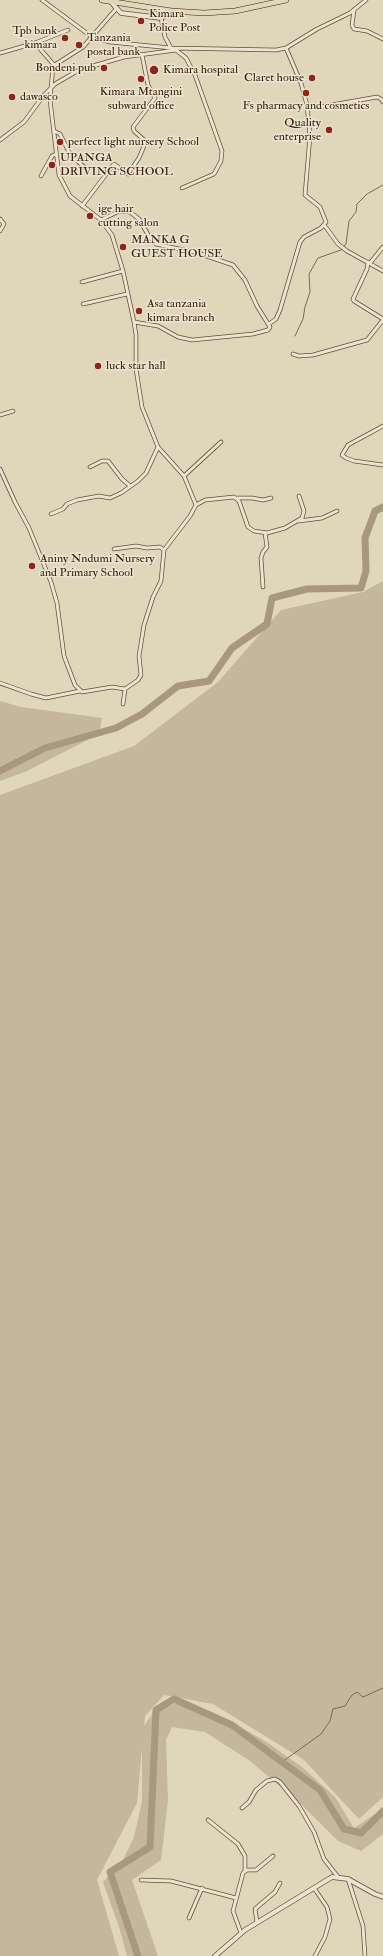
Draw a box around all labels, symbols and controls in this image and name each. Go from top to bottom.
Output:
place label: Kimara Police Post [149,7,200,35]
marker: Kimara Police Post [136,16,146,26]
place label: Tpb bank kimara [12,24,57,52]
place label: Tanzania postal bank [87,31,140,59]
marker: Tpb bank kimara [60,33,70,43]
marker: Tanzania postal bank [74,40,84,50]
place label: Bondeni pub [35,61,96,75]
marker: Bondeni pub [99,63,109,73]
place label: Kimara hospital [163,63,238,77]
marker: Kimara hospital [148,64,160,76]
place label: Claret house [244,71,304,85]
marker: Claret house [307,73,317,83]
marker: Kimara Mtangini subward office [136,74,146,84]
place label: Kimara Mtangini subward office [100,85,182,113]
marker: Fs pharmacy and cosmetics [301,88,311,98]
place label: dawasco [20,90,58,104]
marker: dawasco [7,92,17,102]
place label: Fs pharmacy and cosmetics [243,99,369,113]
place label: Quality enterprise [274,116,321,144]
marker: Quality enterprise [324,125,334,135]
place label: perfect light nursery School [68,135,199,149]
marker: perfect light nursery School [55,137,65,147]
place label: UPANGA DRIVING SCHOOL [60,151,173,179]
marker: UPANGA DRIVING SCHOOL [47,160,57,170]
place label: ige hair cutting salon [98,202,159,230]
marker: ige hair cutting salon [85,211,95,221]
place label: MANKA G GUEST HOUSE [131,233,223,261]
marker: MANKA G GUEST HOUSE [118,242,128,252]
place label: Asa tanzania kimara branch [147,297,215,325]
marker: Asa tanzania kimara branch [134,306,144,316]
place label: luck star hall [106,359,166,373]
marker: luck star hall [93,361,103,371]
place label: Aniny Nndumi Nursery and Primary School [40,552,155,580]
marker: Aniny Nndumi Nursery and Primary School [27,561,37,571]

